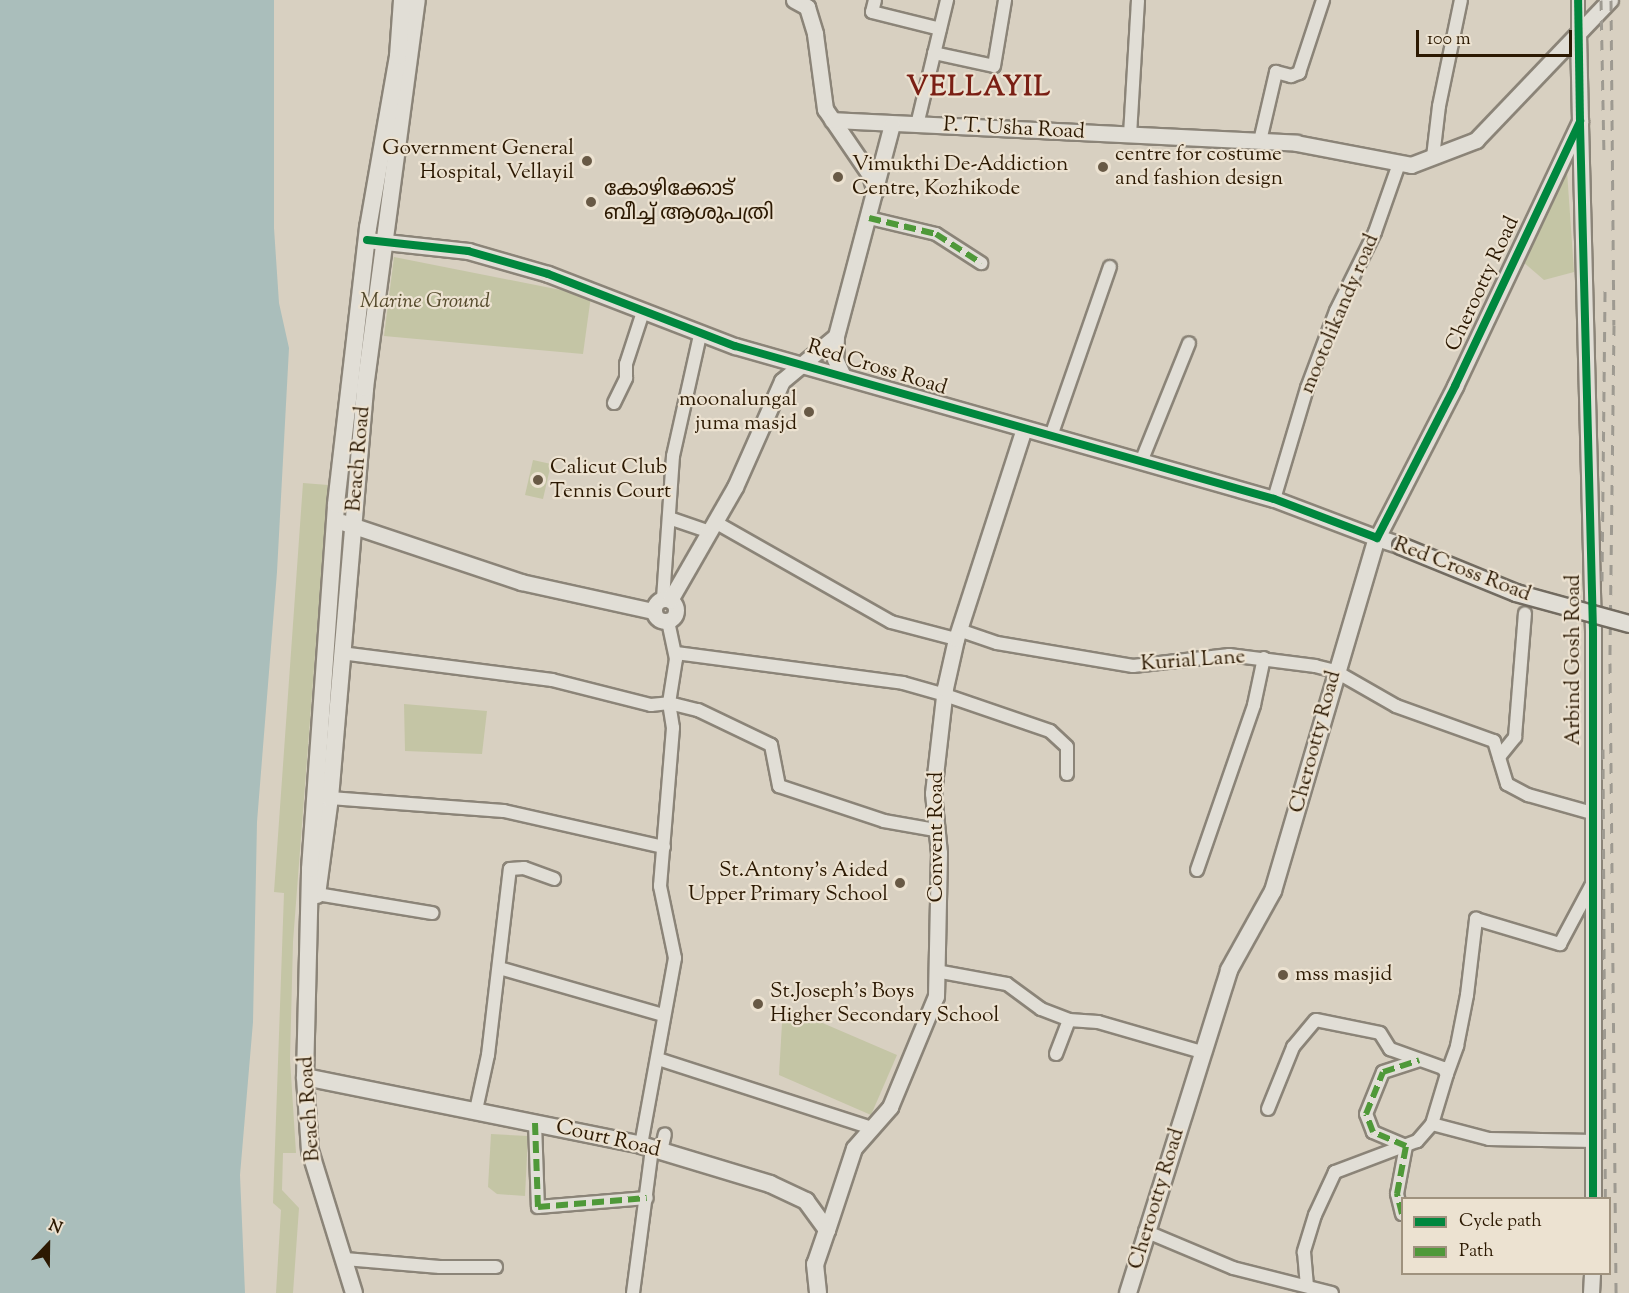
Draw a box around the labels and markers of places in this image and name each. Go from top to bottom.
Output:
place label: Government General Hospital, Vellayil [382,136,574,186]
place label: centre for costume and fashion design [1115,142,1283,192]
marker: Government General Hospital, Vellayil [578,152,596,170]
place label: Vimukthi De-Addiction Centre, Kozhikode [852,152,1068,202]
marker: centre for costume and fashion design [1096,160,1110,174]
marker: Vimukthi De-Addiction Centre, Kozhikode [829,168,847,186]
place label: കോഴിക്കോട് ബീച്ച് ആശുപത്രി [604,177,774,227]
marker: കോഴിക്കോട് ബീച്ച് ആശുപത്രി [582,193,600,211]
place label: moonalungal juma masjd [679,387,797,437]
marker: moonalungal juma masjd [802,405,816,419]
place label: Calicut Club Tennis Court [550,455,671,505]
marker: Calicut Club Tennis Court [531,473,545,487]
place label: St.Antony's Aided Upper Primary School [688,858,888,908]
marker: St.Antony's Aided Upper Primary School [893,876,907,890]
place label: mss masjid [1295,962,1392,988]
marker: mss masjid [1276,968,1290,982]
place label: St.Joseph's Boys Higher Secondary School [770,979,999,1029]
marker: St.Joseph's Boys Higher Secondary School [751,997,765,1011]

